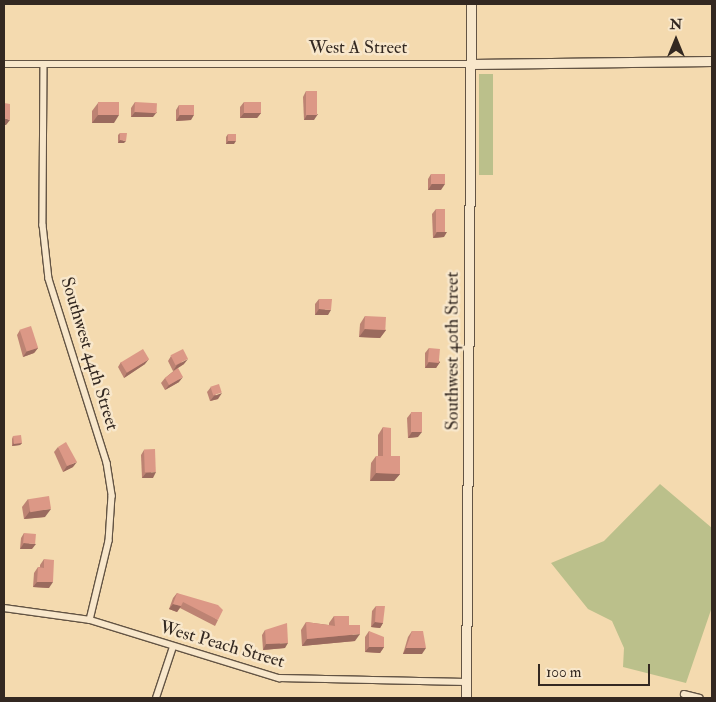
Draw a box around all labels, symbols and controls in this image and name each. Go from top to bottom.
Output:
north arrow [651,15,701,65]
text: N [670,16,682,33]
street label: West A Street [309,37,407,59]
street label: Southwest 40th Street [442,272,464,430]
street label: Southwest 44th Street [55,275,123,433]
street label: West Peach Street [157,617,287,673]
scale bar [541,654,654,686]
text: 100 m [546,663,581,682]

